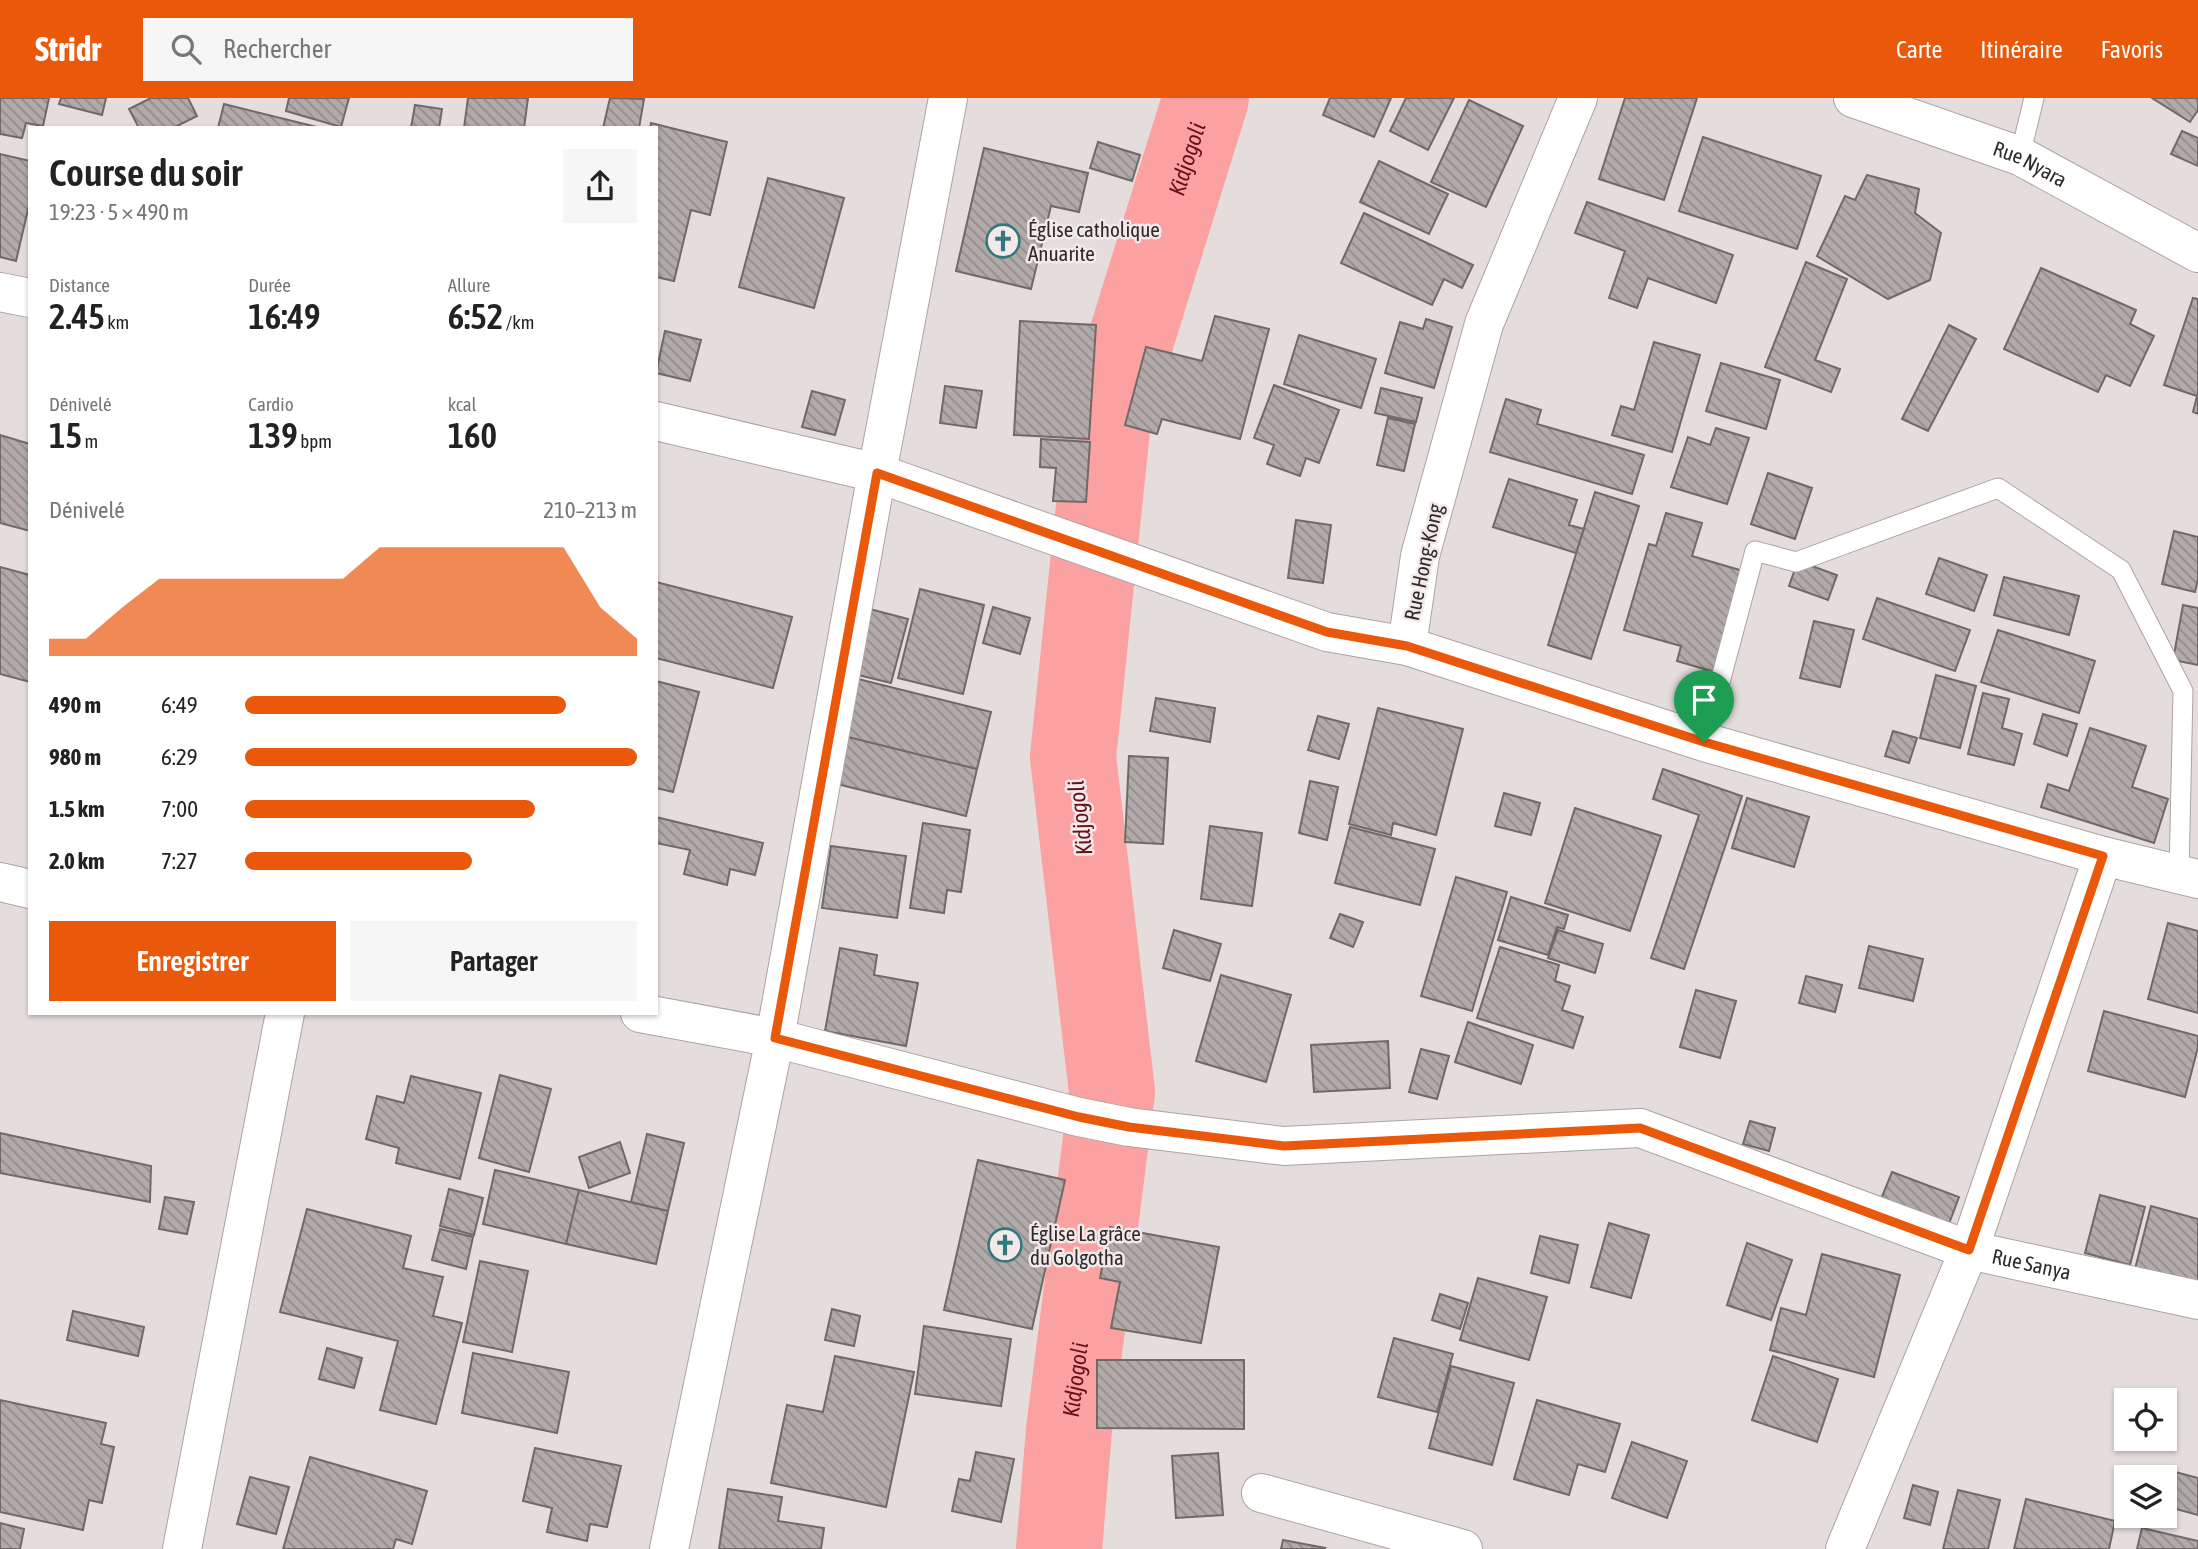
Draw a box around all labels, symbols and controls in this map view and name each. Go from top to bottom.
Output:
search box [143,18,633,81]
text: Stridr [35,30,101,68]
icon: search [167,30,205,68]
text: Rechercher [223,34,331,64]
text: Carte [1896,36,1942,63]
text: Itinéraire [1980,36,2063,63]
text: Favoris [2101,36,2163,63]
water label: Kidjogoli [1163,119,1211,199]
street label: Rue Nyara [1990,136,2071,191]
button: share [563,149,637,223]
text: Course du soir [49,151,242,194]
text: 19:23 · 5 × 490 m [49,199,189,225]
place label: Église catholique Anuarite [1028,217,1160,265]
church icon: Église catholique Anuarite [984,222,1022,260]
text: Distance [49,274,110,296]
text: Durée [248,274,291,296]
text: Allure [448,274,490,296]
text: 2.45 [49,296,105,336]
text: 16:49 [248,296,320,336]
text: 6:52 [448,296,503,336]
text: km [105,311,129,333]
text: /km [503,311,534,333]
text: Dénivelé [49,393,112,415]
text: Cardio [248,393,294,415]
text: kcal [448,393,477,415]
text: 15 [49,415,82,455]
text: 139 [248,415,298,455]
text: 160 [448,415,497,455]
text: m [82,430,98,452]
text: bpm [298,430,332,452]
text: Dénivelé [49,497,125,523]
text: 210–213 m [543,497,637,523]
street label: Rue Hong-Kong [1399,502,1447,622]
pin [1674,670,1734,742]
icon: arrive [1685,681,1723,719]
text: 490 m [49,692,101,718]
text: 6:49 [161,692,198,718]
text: 980 m [49,744,101,770]
text: 6:29 [161,744,198,770]
water label: Kidjogoli [1063,779,1097,857]
text: 1.5 km [49,796,105,822]
text: 7:00 [161,796,198,822]
text: 2.0 km [49,848,105,874]
text: 7:27 [161,848,198,874]
button: Enregistrer [49,921,336,1001]
button: Partager [350,921,637,1001]
place label: Église La grâce du Golgotha [1030,1221,1141,1269]
church icon: Église La grâce du Golgotha [986,1226,1024,1264]
street label: Rue Sanya [1990,1243,2073,1284]
water label: Kidjogoli [1058,1341,1093,1419]
map controls [2114,1388,2177,1528]
button: locate [2114,1388,2177,1451]
button: layers [2114,1465,2177,1528]

